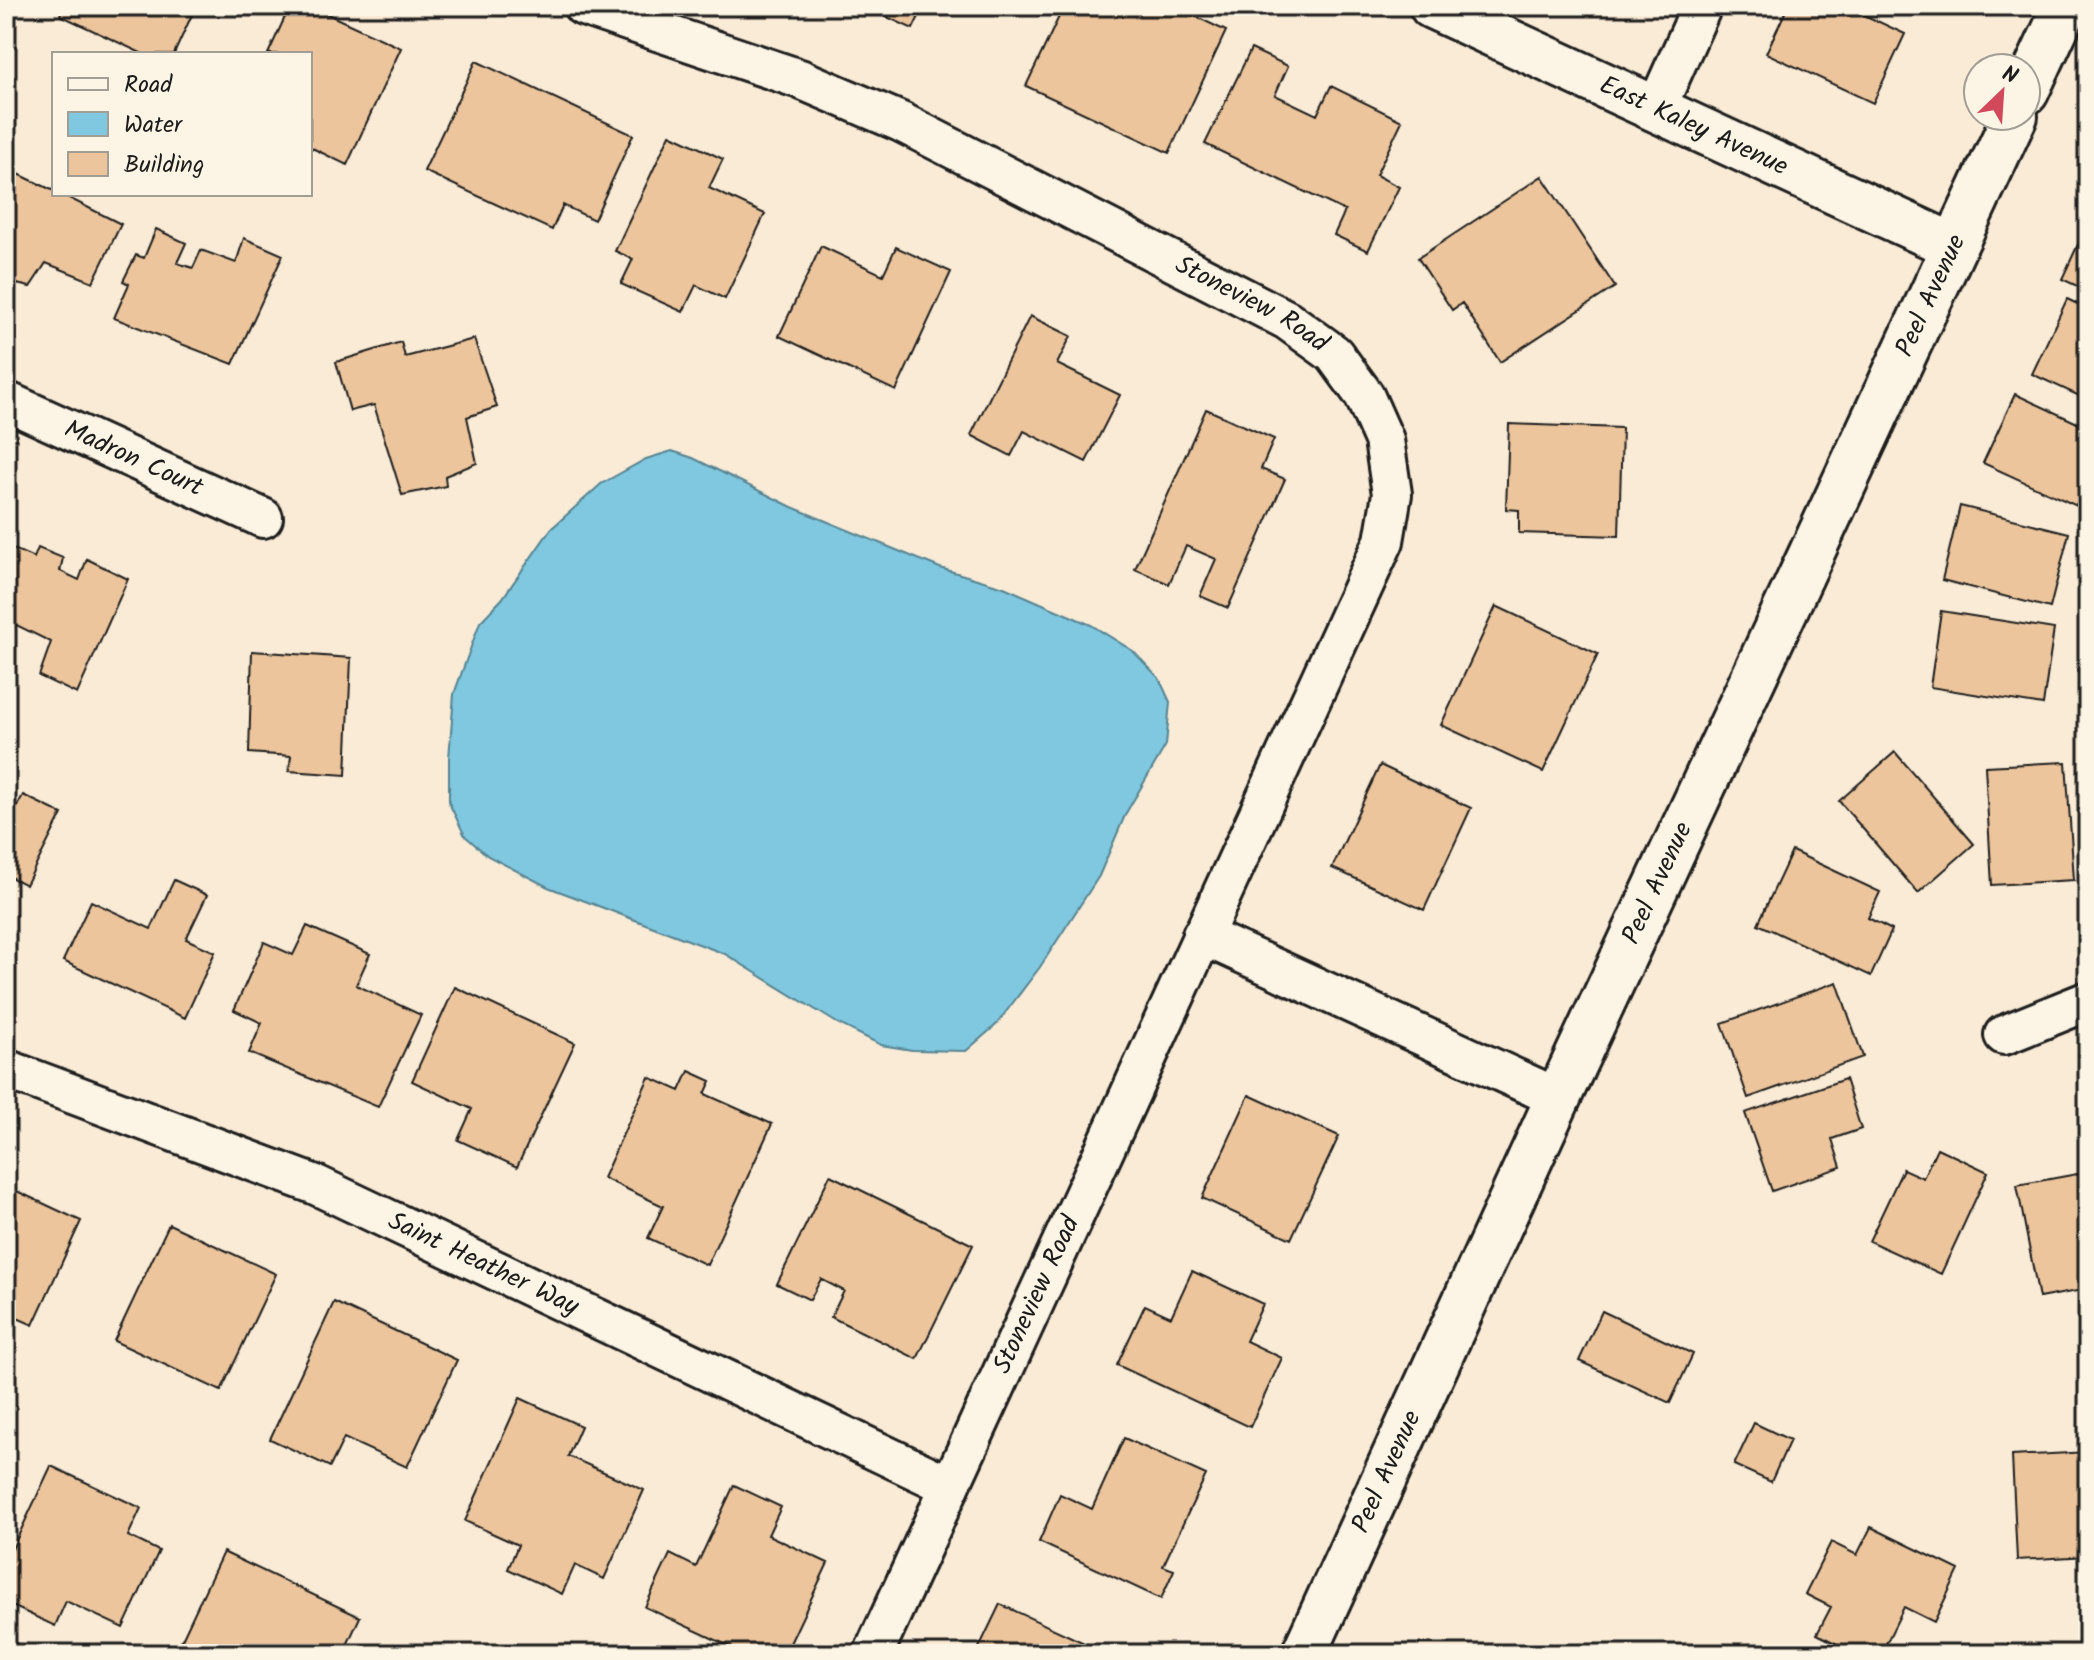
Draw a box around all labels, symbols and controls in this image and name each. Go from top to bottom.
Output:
legend [52,52,312,196]
north arrow [1962,52,2042,132]
text: N [1996,57,2023,95]
street label: East Kaley Avenue [1592,65,1795,188]
text: Road [124,66,173,105]
text: Water [124,106,184,145]
text: Building [124,146,204,185]
street label: Peel Avenue [1885,227,1978,364]
street label: Stoneview Road [1167,245,1338,365]
street label: Madron Court [57,409,211,509]
street label: Peel Avenue [1611,815,1705,952]
street label: Saint Heather Way [380,1201,587,1328]
street label: Stoneview Road [982,1208,1092,1381]
street label: Peel Avenue [1341,1404,1434,1540]

